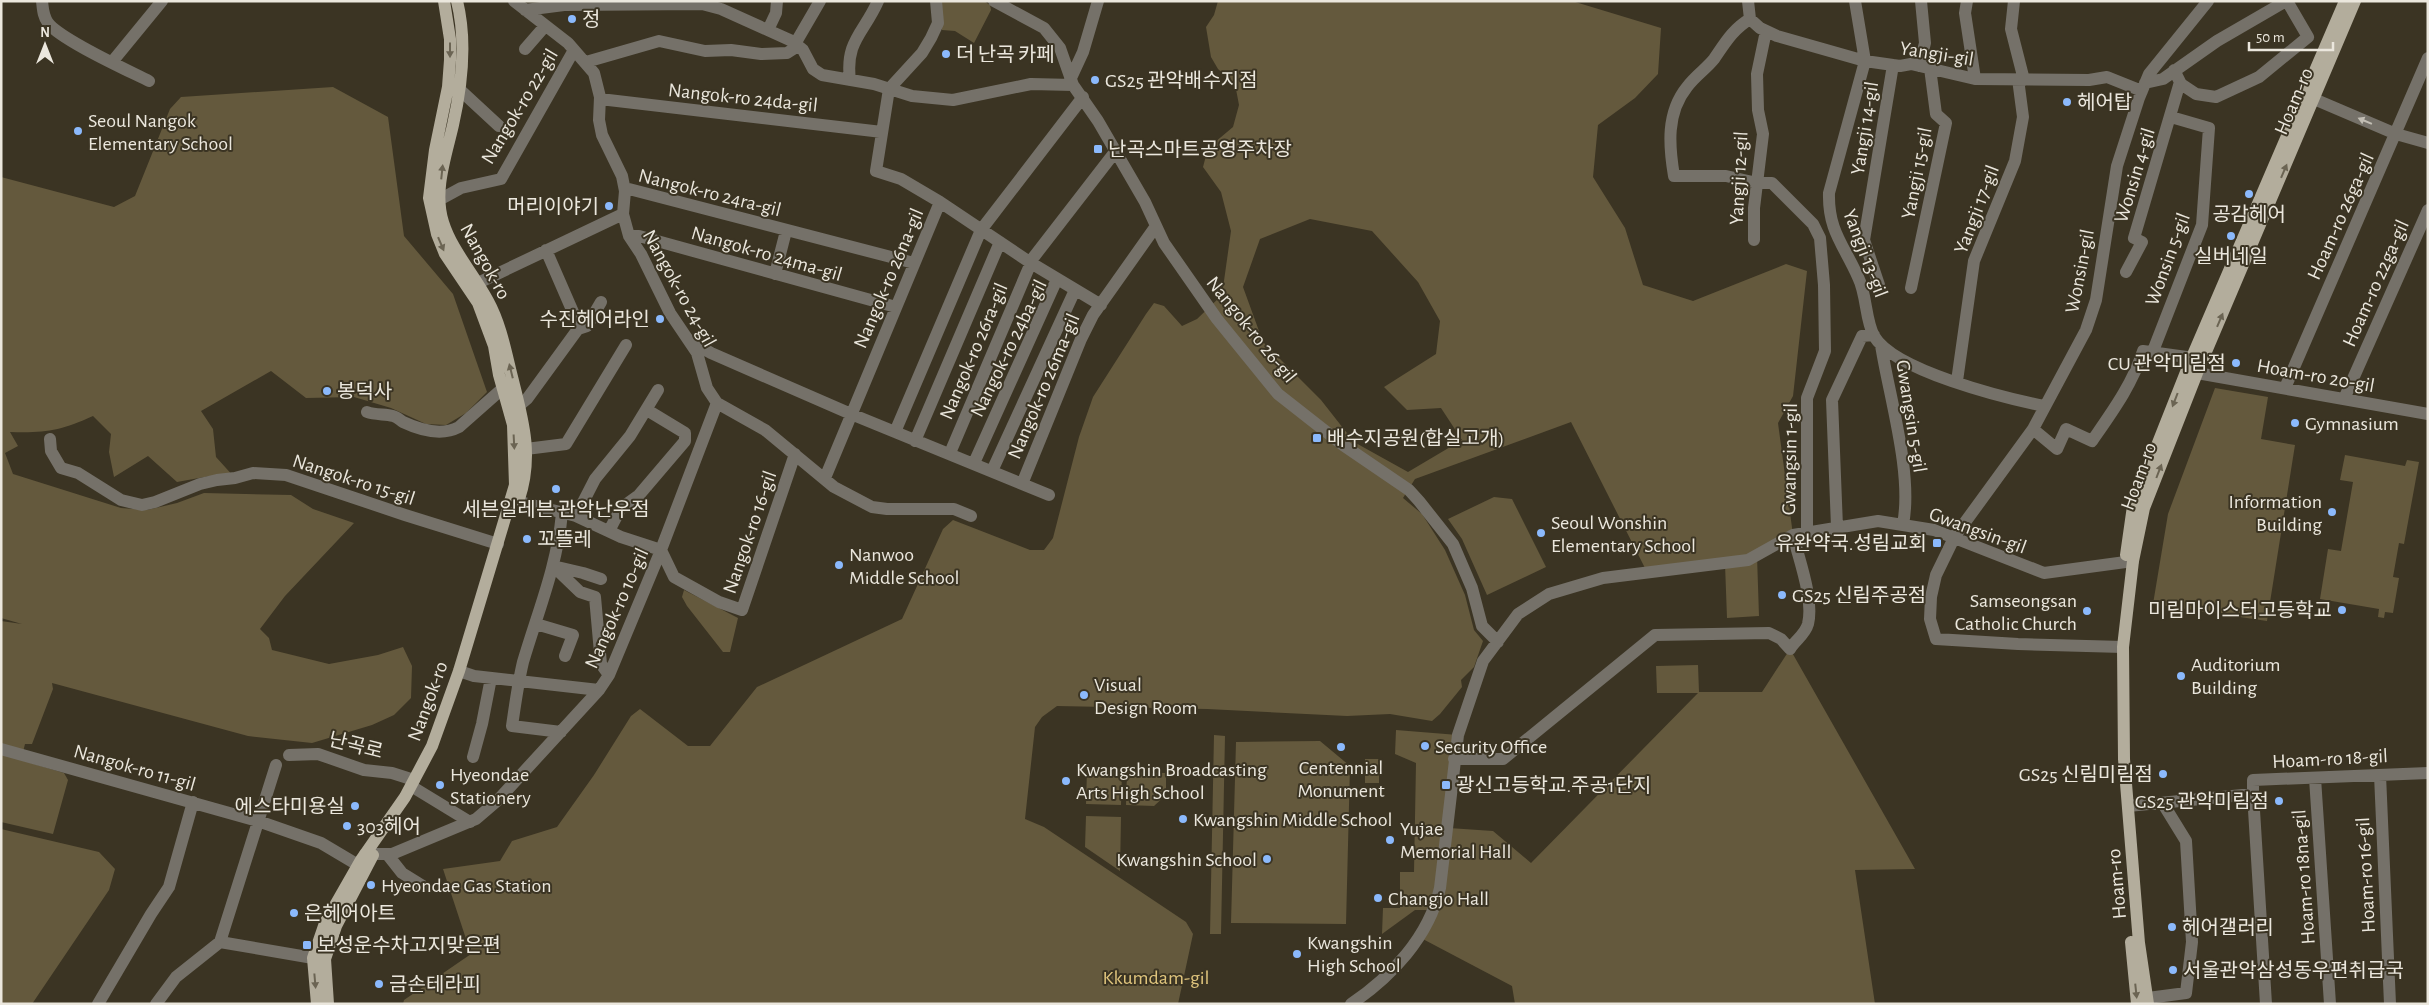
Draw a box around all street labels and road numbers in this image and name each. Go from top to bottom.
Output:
street label: Yangji-gil [1898,38,1975,70]
street label: Nangok-ro 22-gil [478,46,562,167]
street label: Hoam-ro [2271,65,2317,138]
street label: Nangok-ro 24da-gil [667,80,819,116]
street label: Yangji 14-gil [1848,80,1882,176]
street label: Wonsin 4-gil [2111,125,2159,225]
street label: Yangji 15-gil [1898,126,1936,221]
street label: Yangji 12-gil [1727,131,1751,225]
street label: Hoam-ro 26ga-gil [2304,150,2378,283]
street label: Yangji 17-gil [1951,162,2003,256]
street label: Nangok-ro 24ra-gil [636,166,783,220]
street label: Nangok-ro 26na-gil [850,205,927,351]
street label: Yangji 13-gil [1839,206,1891,300]
street label: Wonsin 5-gil [2142,210,2194,308]
street label: Hoam-ro 22ga-gil [2339,217,2413,350]
street label: Nangok-ro [456,220,514,303]
street label: Nangok-ro 24ma-gil [689,223,844,285]
street label: Nangok-ro 24-gil [639,226,720,351]
street label: Wonsin-gil [2062,227,2098,315]
street label: Nangok-ro 26-gil [1202,273,1300,387]
street label: Nangok-ro 24ba-gil [967,277,1051,420]
street label: Nangok-ro 26ra-gil [936,280,1012,423]
street label: Nangok-ro 26ma-gil [1004,311,1084,462]
street label: Hoam-ro 20-gil [2255,356,2376,396]
street label: Gwangsin 5-gil [1892,358,1930,474]
street label: Gwangsin 1-gil [1779,403,1801,515]
street label: Hoam-ro [2117,440,2160,513]
street label: Nangok-ro 15-gil [290,451,417,509]
street label: Nangok-ro 16-gil [720,468,780,596]
street label: Gwangsin-gil [1926,504,2029,558]
street label: Nangok-ro 10-gil [581,545,652,672]
street label: Nangok-ro [404,659,452,744]
street label: 난곡로 [327,729,385,762]
street label: Nangok-ro 11-gil [71,741,198,795]
street label: Hoam-ro 18-gil [2272,746,2388,772]
street label: Hoam-ro 18na-gil [2289,809,2319,945]
street label: Hoam-ro 16-gil [2353,817,2379,933]
street label: Hoam-ro [2104,848,2130,920]

